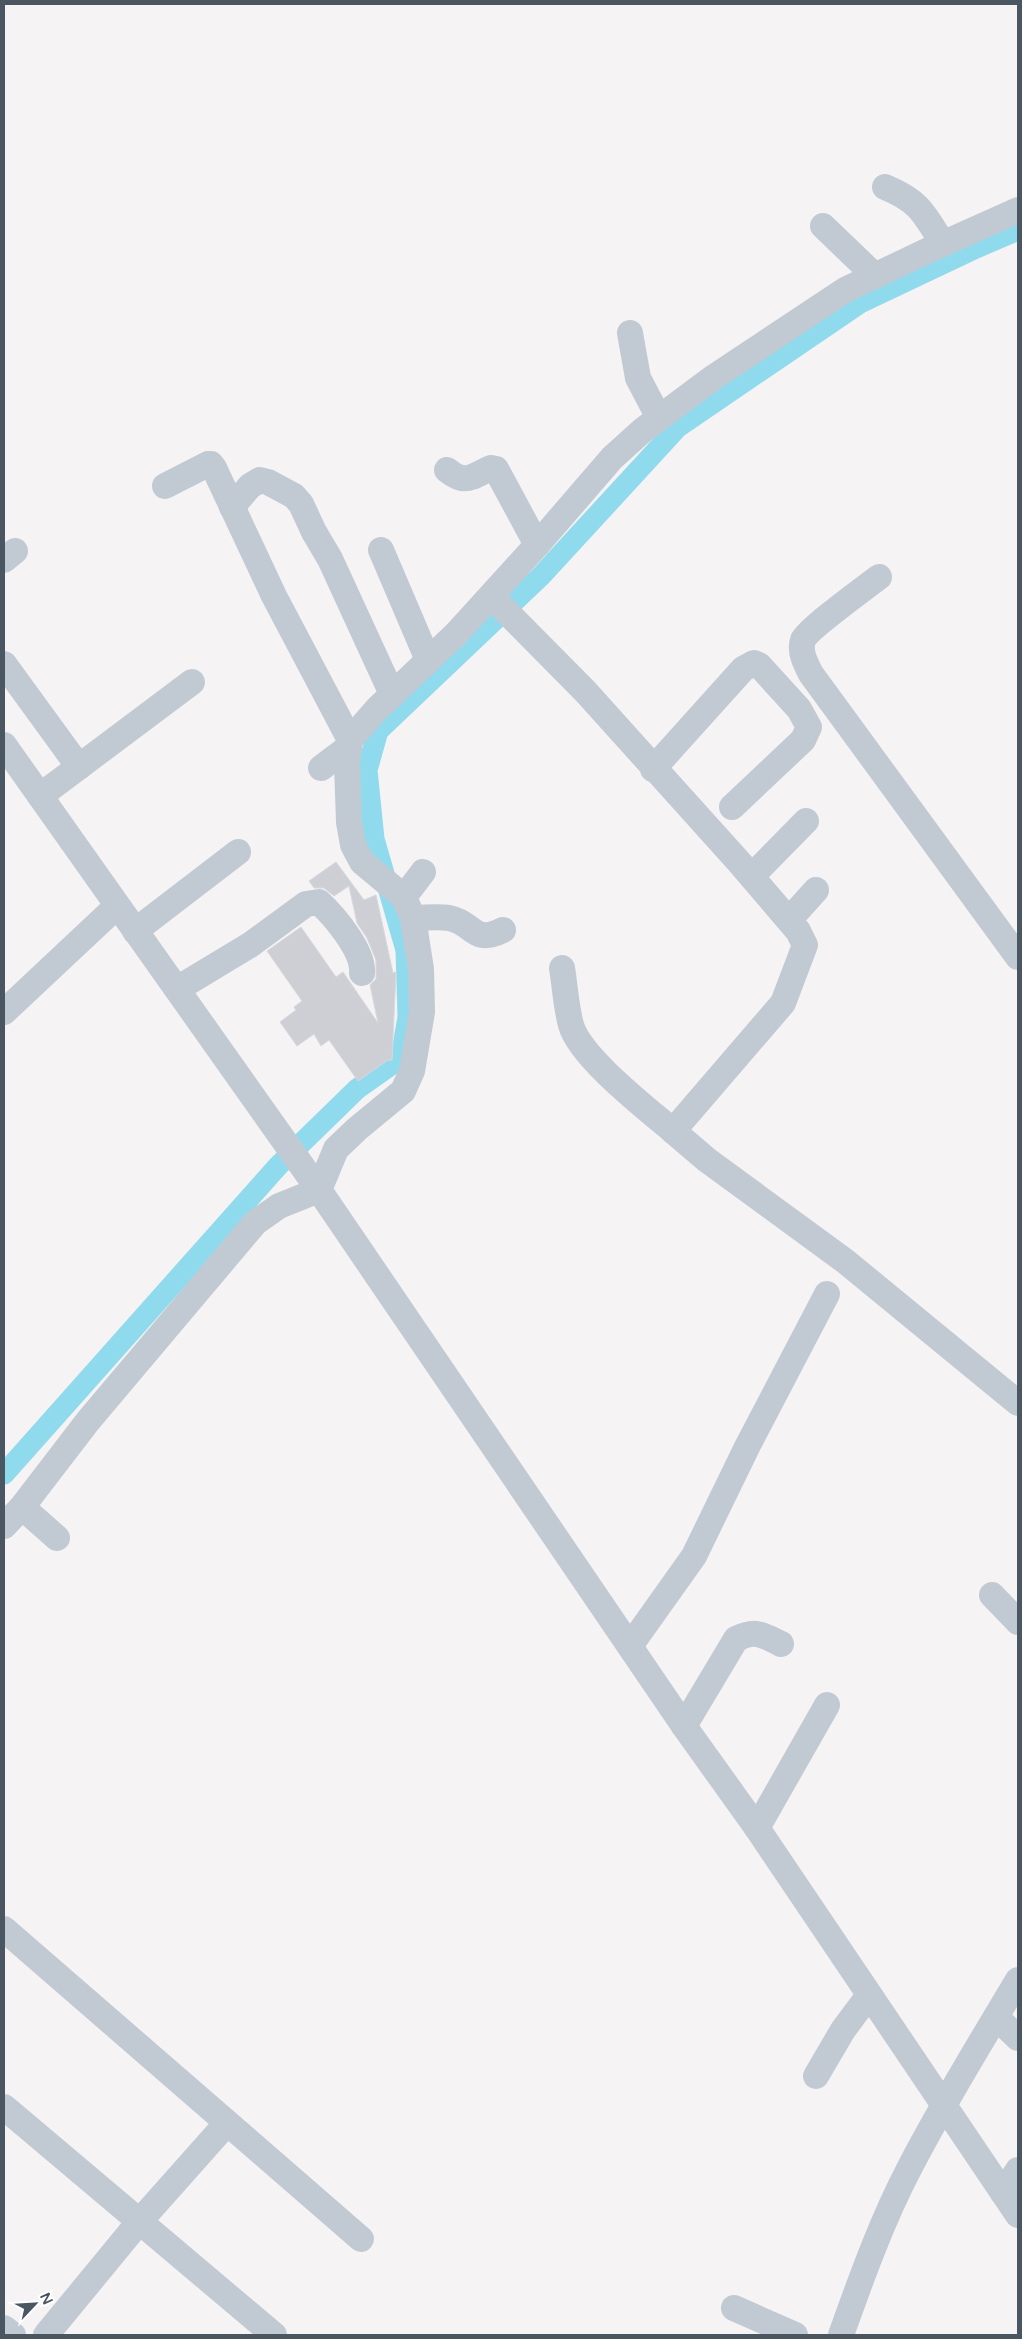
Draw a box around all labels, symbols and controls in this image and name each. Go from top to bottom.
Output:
north arrow [10,2279,60,2329]
text: N [36,2290,56,2307]

